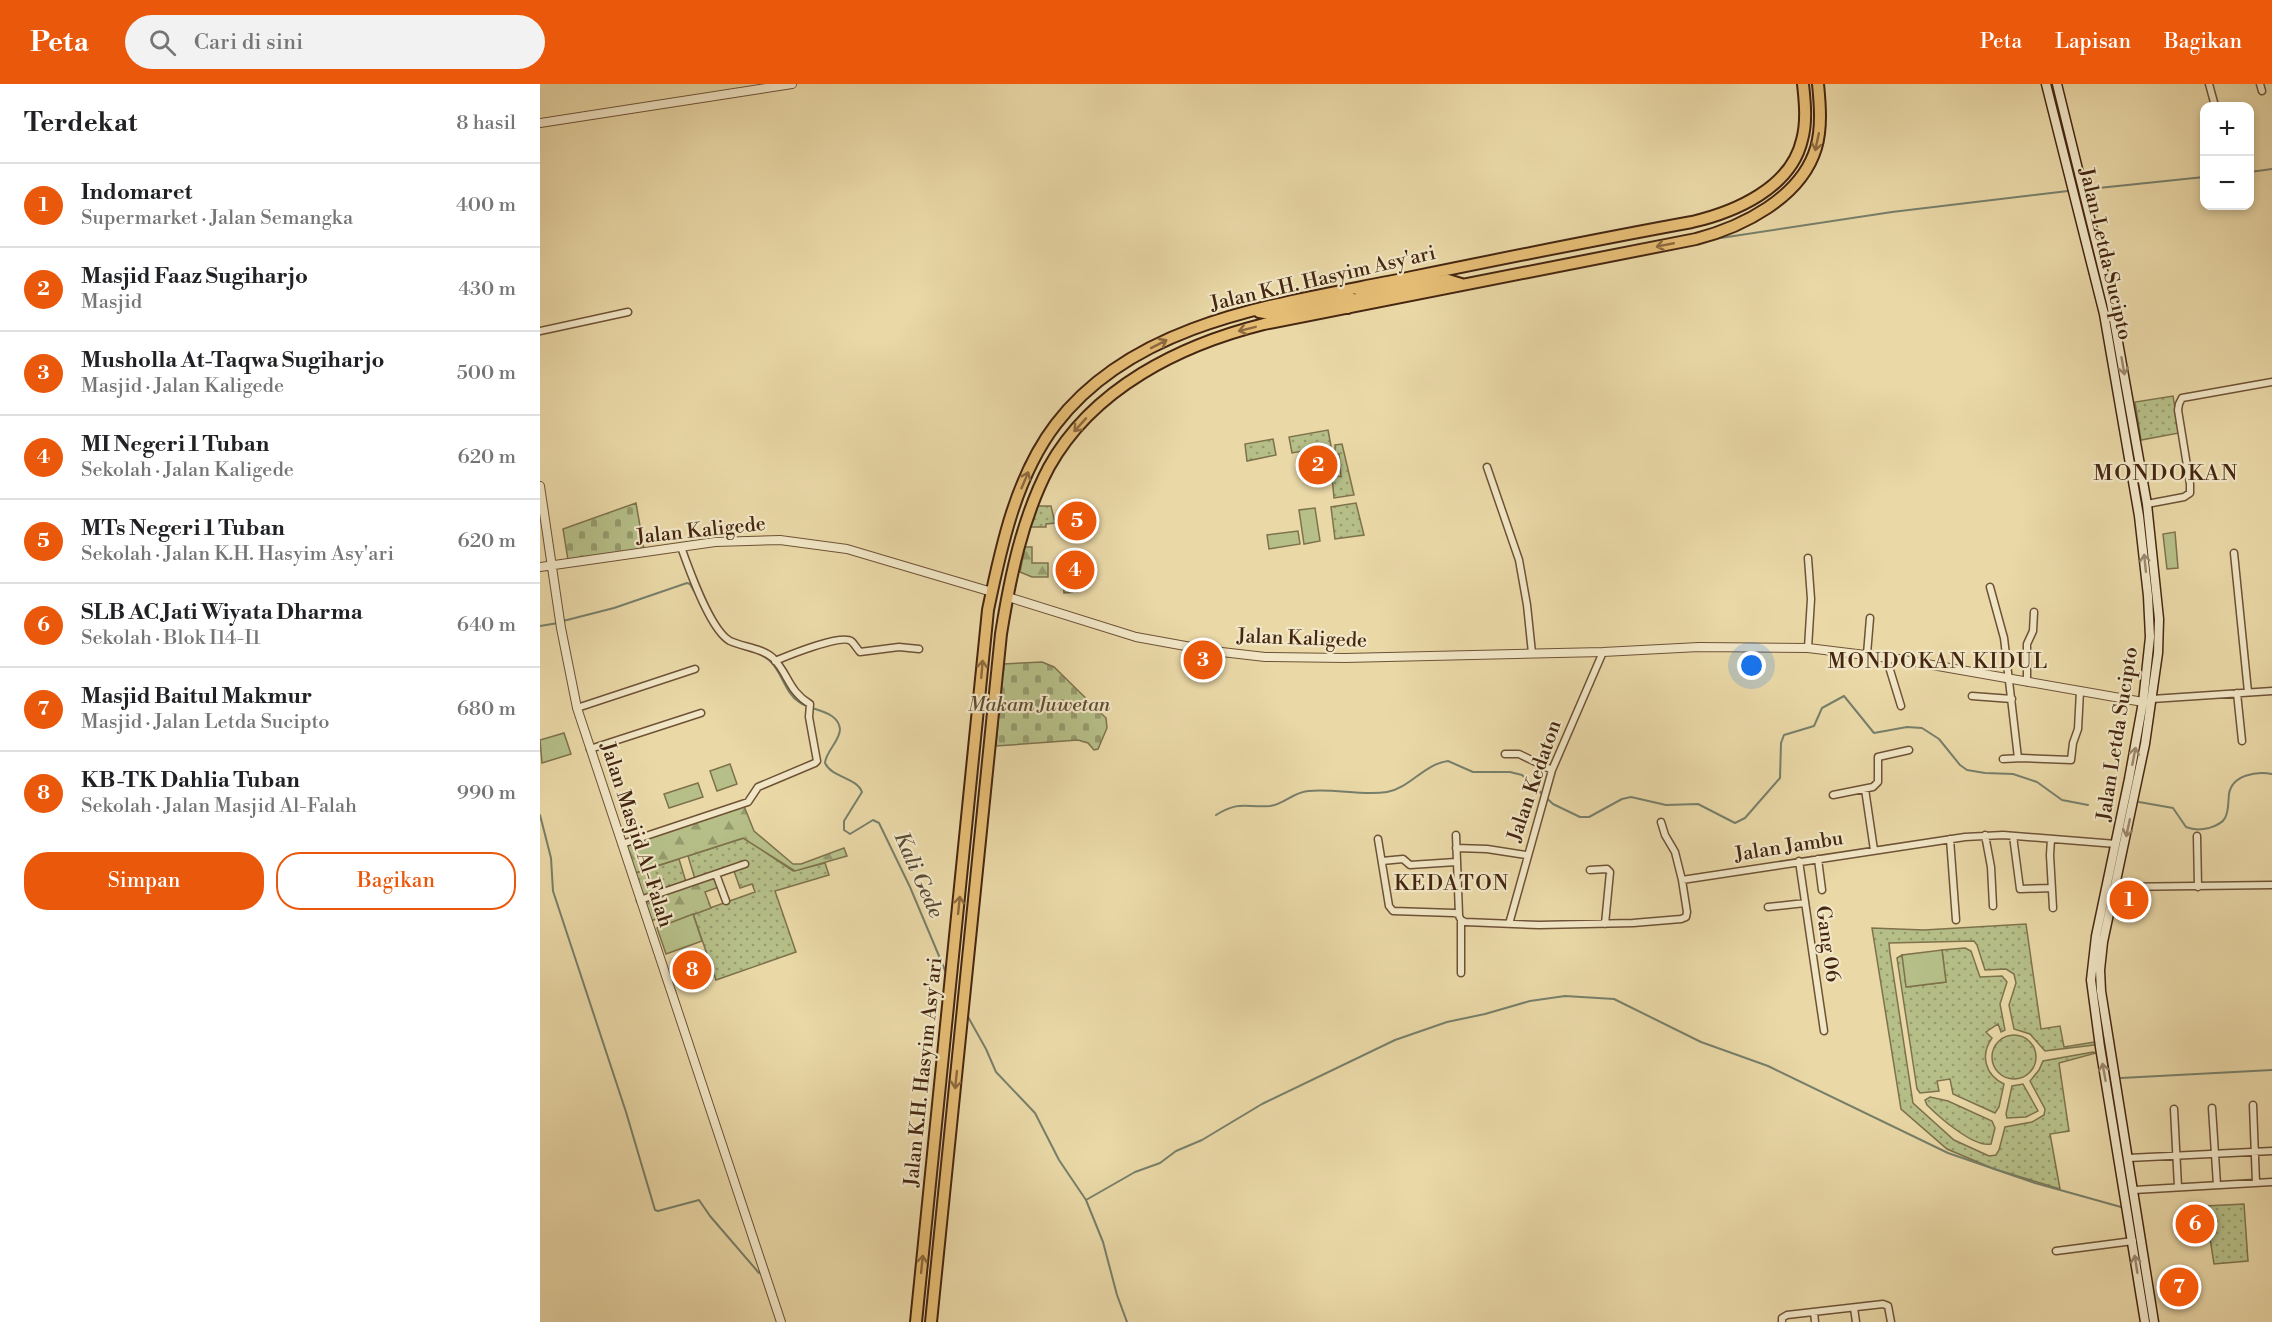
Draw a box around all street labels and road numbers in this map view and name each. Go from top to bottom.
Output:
street label: Jalan Letda Sucipto [2073,165,2137,343]
street label: Jalan K.H. Hasyim Asy'ari [1207,241,1439,317]
street label: Jalan Kaligede [634,512,767,550]
street label: Jalan Kaligede [1235,624,1368,654]
street label: Jalan Letda Sucipto [2092,645,2144,824]
street label: Jalan Kedaton [1502,717,1567,846]
street label: Jalan Masjid Al-Falah [594,738,678,931]
street label: Jalan Jambu [1732,826,1846,868]
street label: Gang 06 [1809,904,1845,984]
street label: Jalan K.H. Hasyim Asy'ari [899,956,949,1189]

